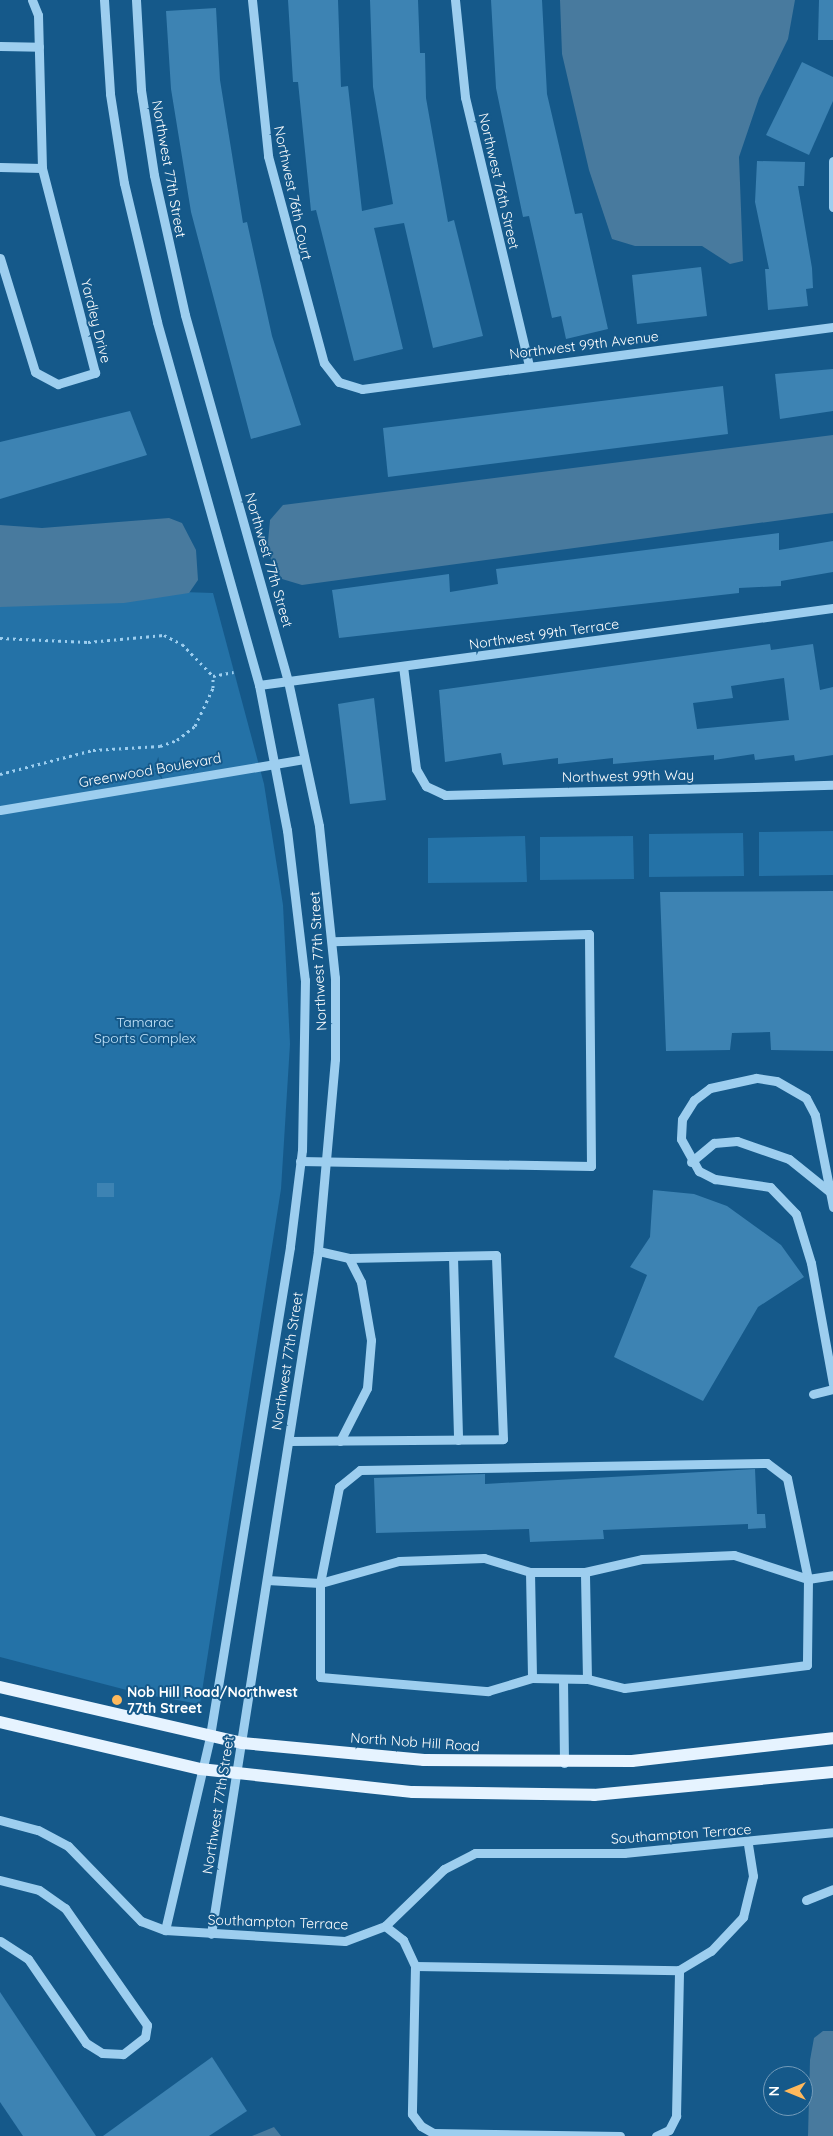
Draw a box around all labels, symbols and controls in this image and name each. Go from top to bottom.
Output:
street label: Northwest 77th Street [149,99,189,239]
street label: Northwest 76th Street [475,111,523,251]
street label: Northwest 76th Court [271,124,315,262]
street label: Yardley Drive [77,277,115,365]
street label: Northwest 99th Avenue [508,328,660,362]
street label: Northwest 77th Street [242,491,296,629]
street label: Northwest 99th Terrace [468,615,620,653]
street label: Greenwood Boulevard [77,749,223,791]
street label: Northwest 99th Way [562,766,694,786]
street label: Northwest 77th Street [306,891,330,1031]
park label: Tamarac Sports Complex [94,1014,196,1046]
street label: Northwest 77th Street [268,1291,306,1431]
place label: Nob Hill Road/Northwest 77th Street [127,1684,298,1716]
marker: Nob Hill Road/Northwest 77th Street [111,1694,123,1706]
street label: North Nob Hill Road [350,1729,480,1755]
street label: Northwest 77th Street [199,1735,237,1875]
street label: Southampton Terrace [610,1821,752,1847]
street label: Southampton Terrace [207,1911,349,1933]
north arrow [763,2066,813,2116]
text: N [765,2086,783,2096]

